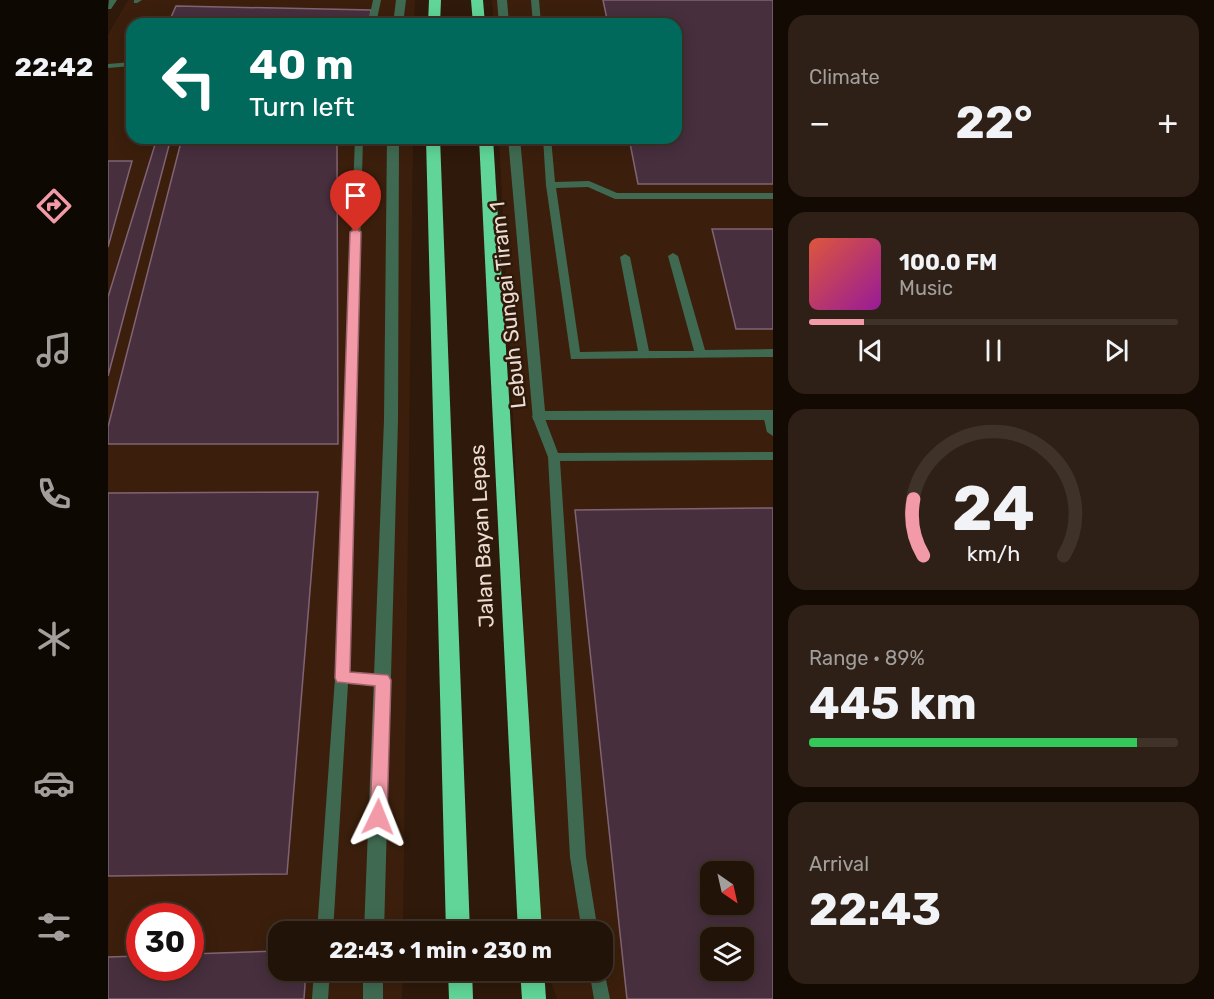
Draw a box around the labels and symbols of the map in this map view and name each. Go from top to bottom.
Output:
pin [330,170,381,232]
street label: Lebuh Sungai Tiram 1 [484,200,531,410]
street label: Jalan Bayan Lepas [464,444,499,628]
position arrow [346,785,410,849]
north arrow [700,861,754,915]
speed limit sign: 30 [126,903,204,981]

